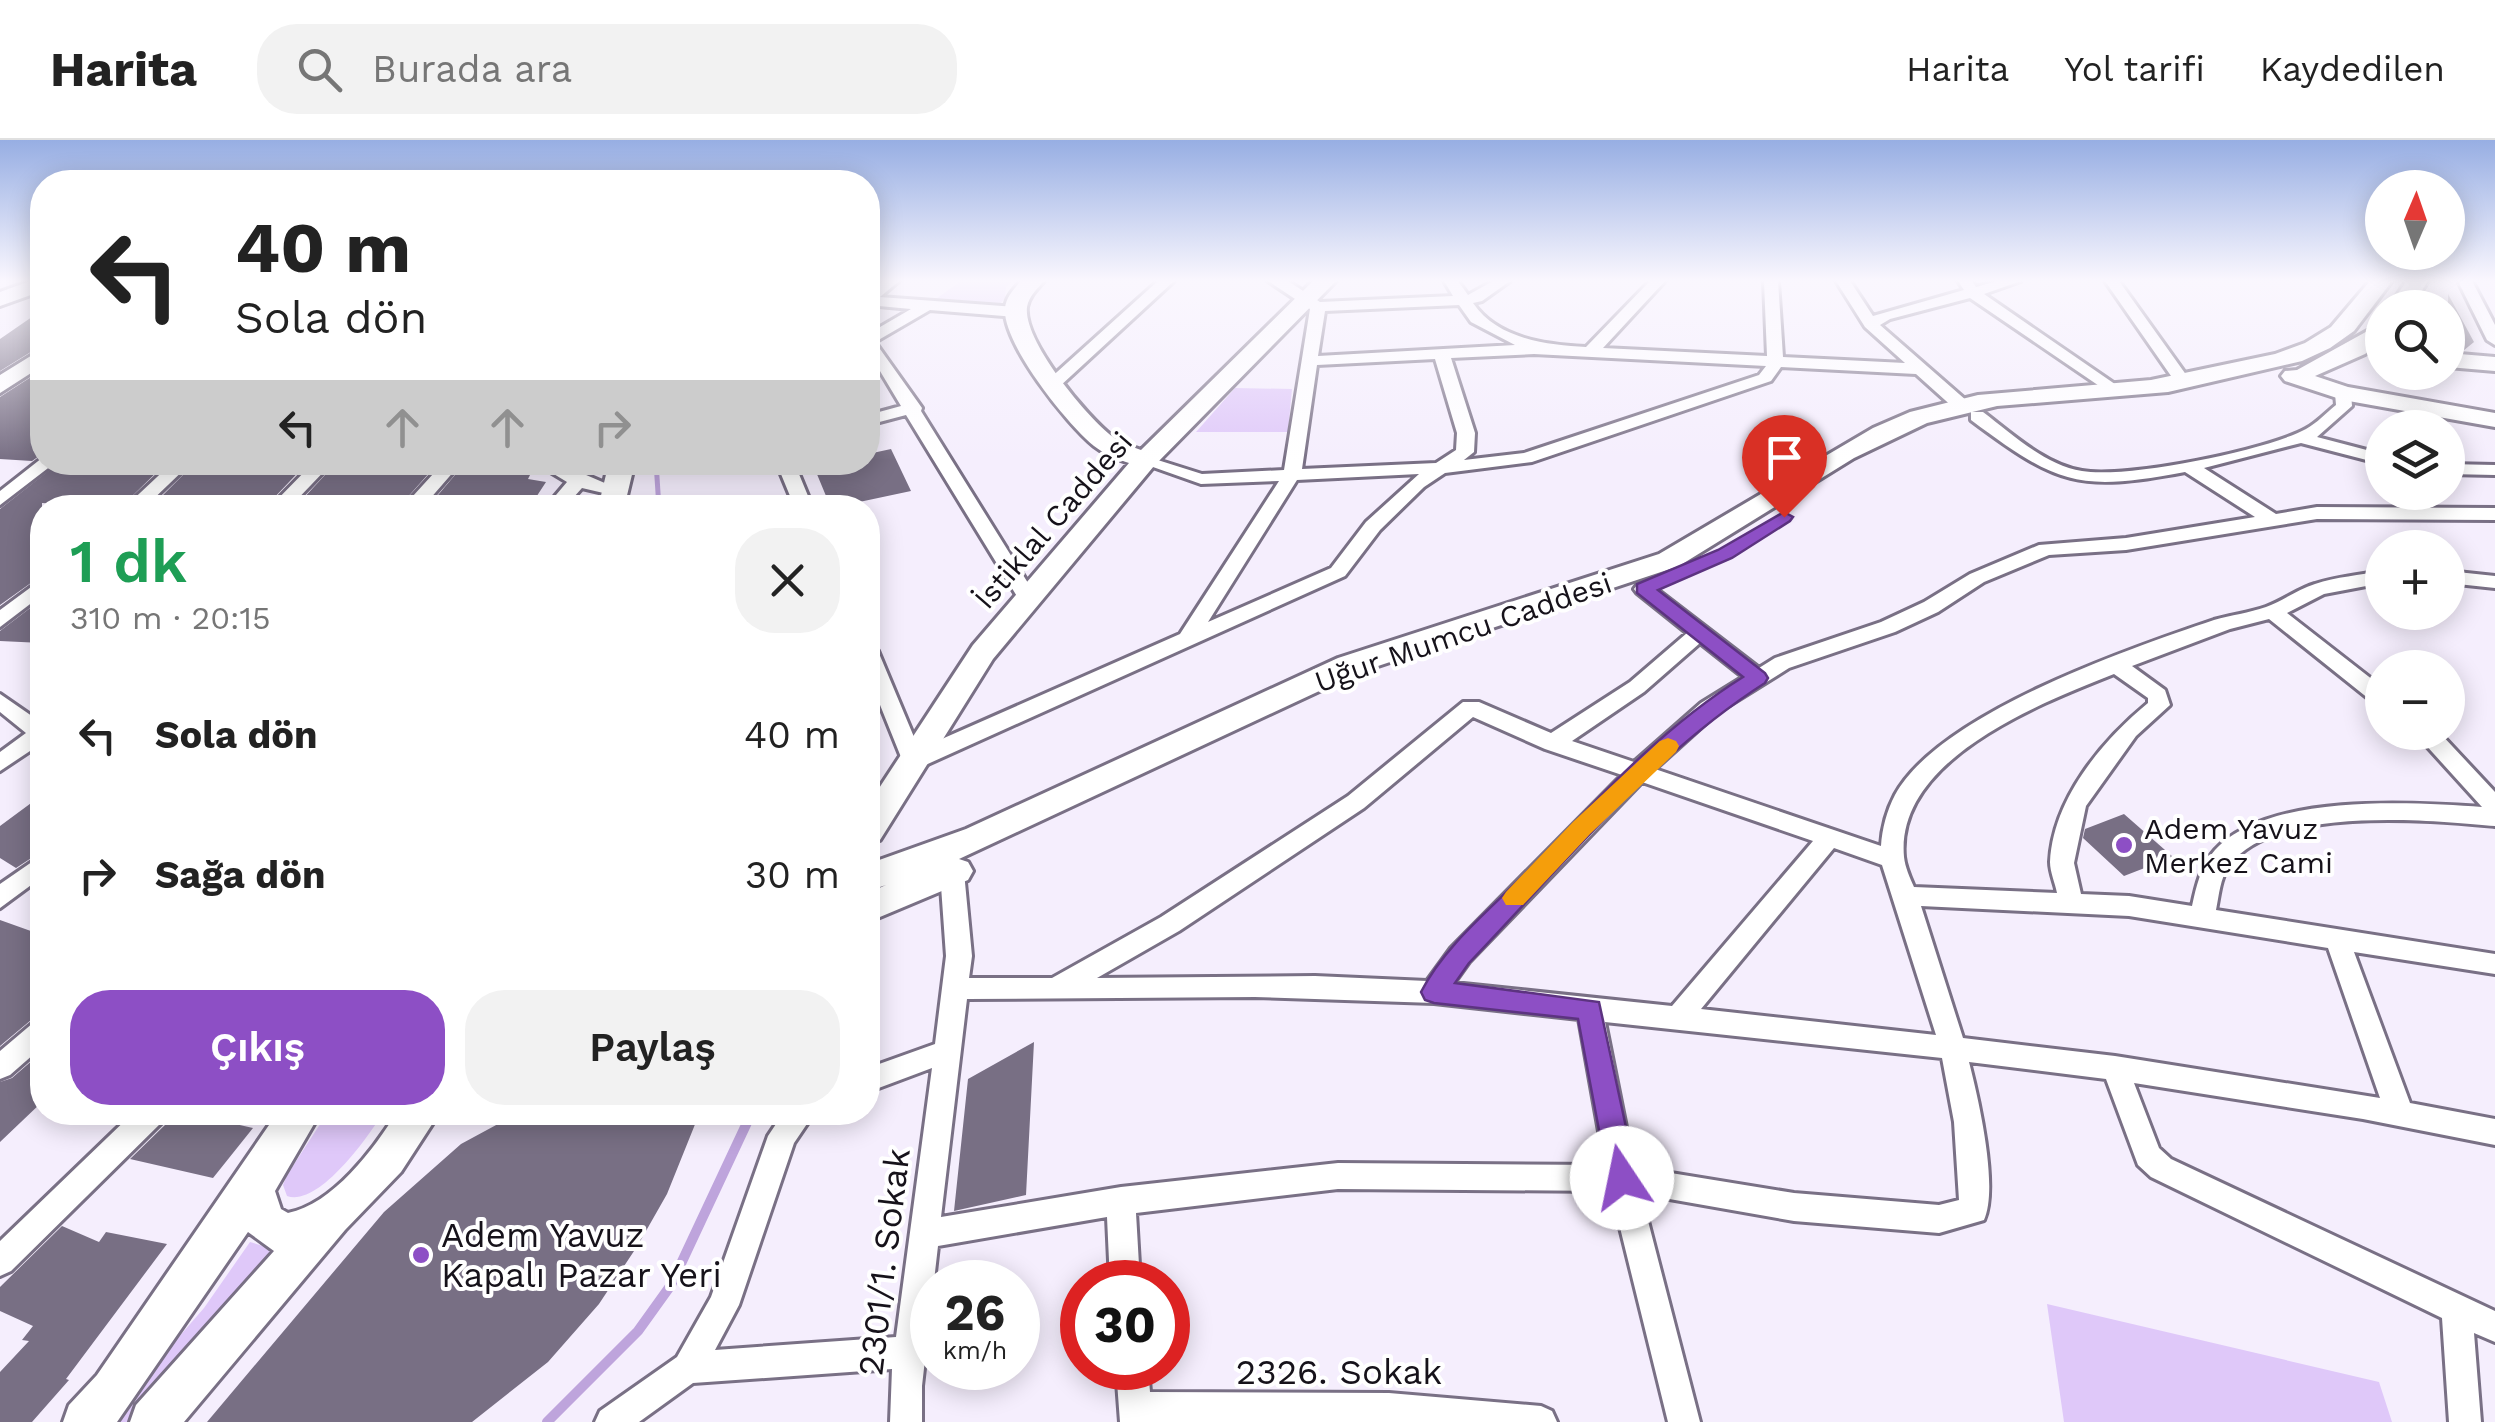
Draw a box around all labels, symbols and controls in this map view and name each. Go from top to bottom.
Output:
search box [257,24,957,114]
text: Harita [50,41,197,98]
icon: search [292,42,347,97]
text: Burada ara [372,47,572,91]
text: Harita [1906,48,2009,90]
text: Yol tarifi [2064,48,2205,90]
text: Kaydedilen [2260,48,2445,90]
north arrow [2365,170,2465,270]
map controls [2365,170,2465,750]
text: 40 m [235,207,411,289]
icon: left [70,210,200,340]
button: search [2365,290,2465,390]
text: Sola dön [235,291,427,344]
icon: left [270,400,325,455]
icon: ahead [375,400,430,455]
icon: ahead [480,400,535,455]
icon: right [585,400,640,455]
button: layers [2365,410,2465,510]
pin [1742,415,1827,518]
street label: İstiklal Caddesi [967,424,1139,616]
icon: arrive [1757,430,1812,485]
text: 1 dk [70,526,187,597]
button: close [735,528,840,633]
button: + [2365,530,2465,630]
street label: Uğur Mumcu Caddesi [1310,565,1616,699]
text: 310 m · 20:15 [70,599,271,637]
button: − [2365,650,2465,750]
icon: left [70,708,125,763]
text: Sola dön [155,713,318,757]
text: 40 m [744,713,840,757]
place label: Adem Yavuz Merkez Cami [2144,811,2333,880]
marker: Adem Yavuz Merkez Cami [2113,834,2135,856]
icon: right [70,848,125,903]
text: Sağa dön [155,853,326,897]
text: 30 m [745,853,840,897]
button: Çıkış [70,990,445,1105]
button: Paylaş [465,990,840,1105]
position arrow [1570,1126,1674,1230]
street label: 2301/1. Sokak [849,1146,919,1378]
place label: Adem Yavuz Kapalı Pazar Yeri [441,1214,722,1296]
marker: Adem Yavuz Kapalı Pazar Yeri [410,1244,432,1266]
speed limit sign: 30 [1060,1260,1190,1390]
text: 26 [945,1283,1005,1342]
text: km/h [943,1336,1007,1365]
street label: 2326. Sokak [1236,1351,1442,1393]

